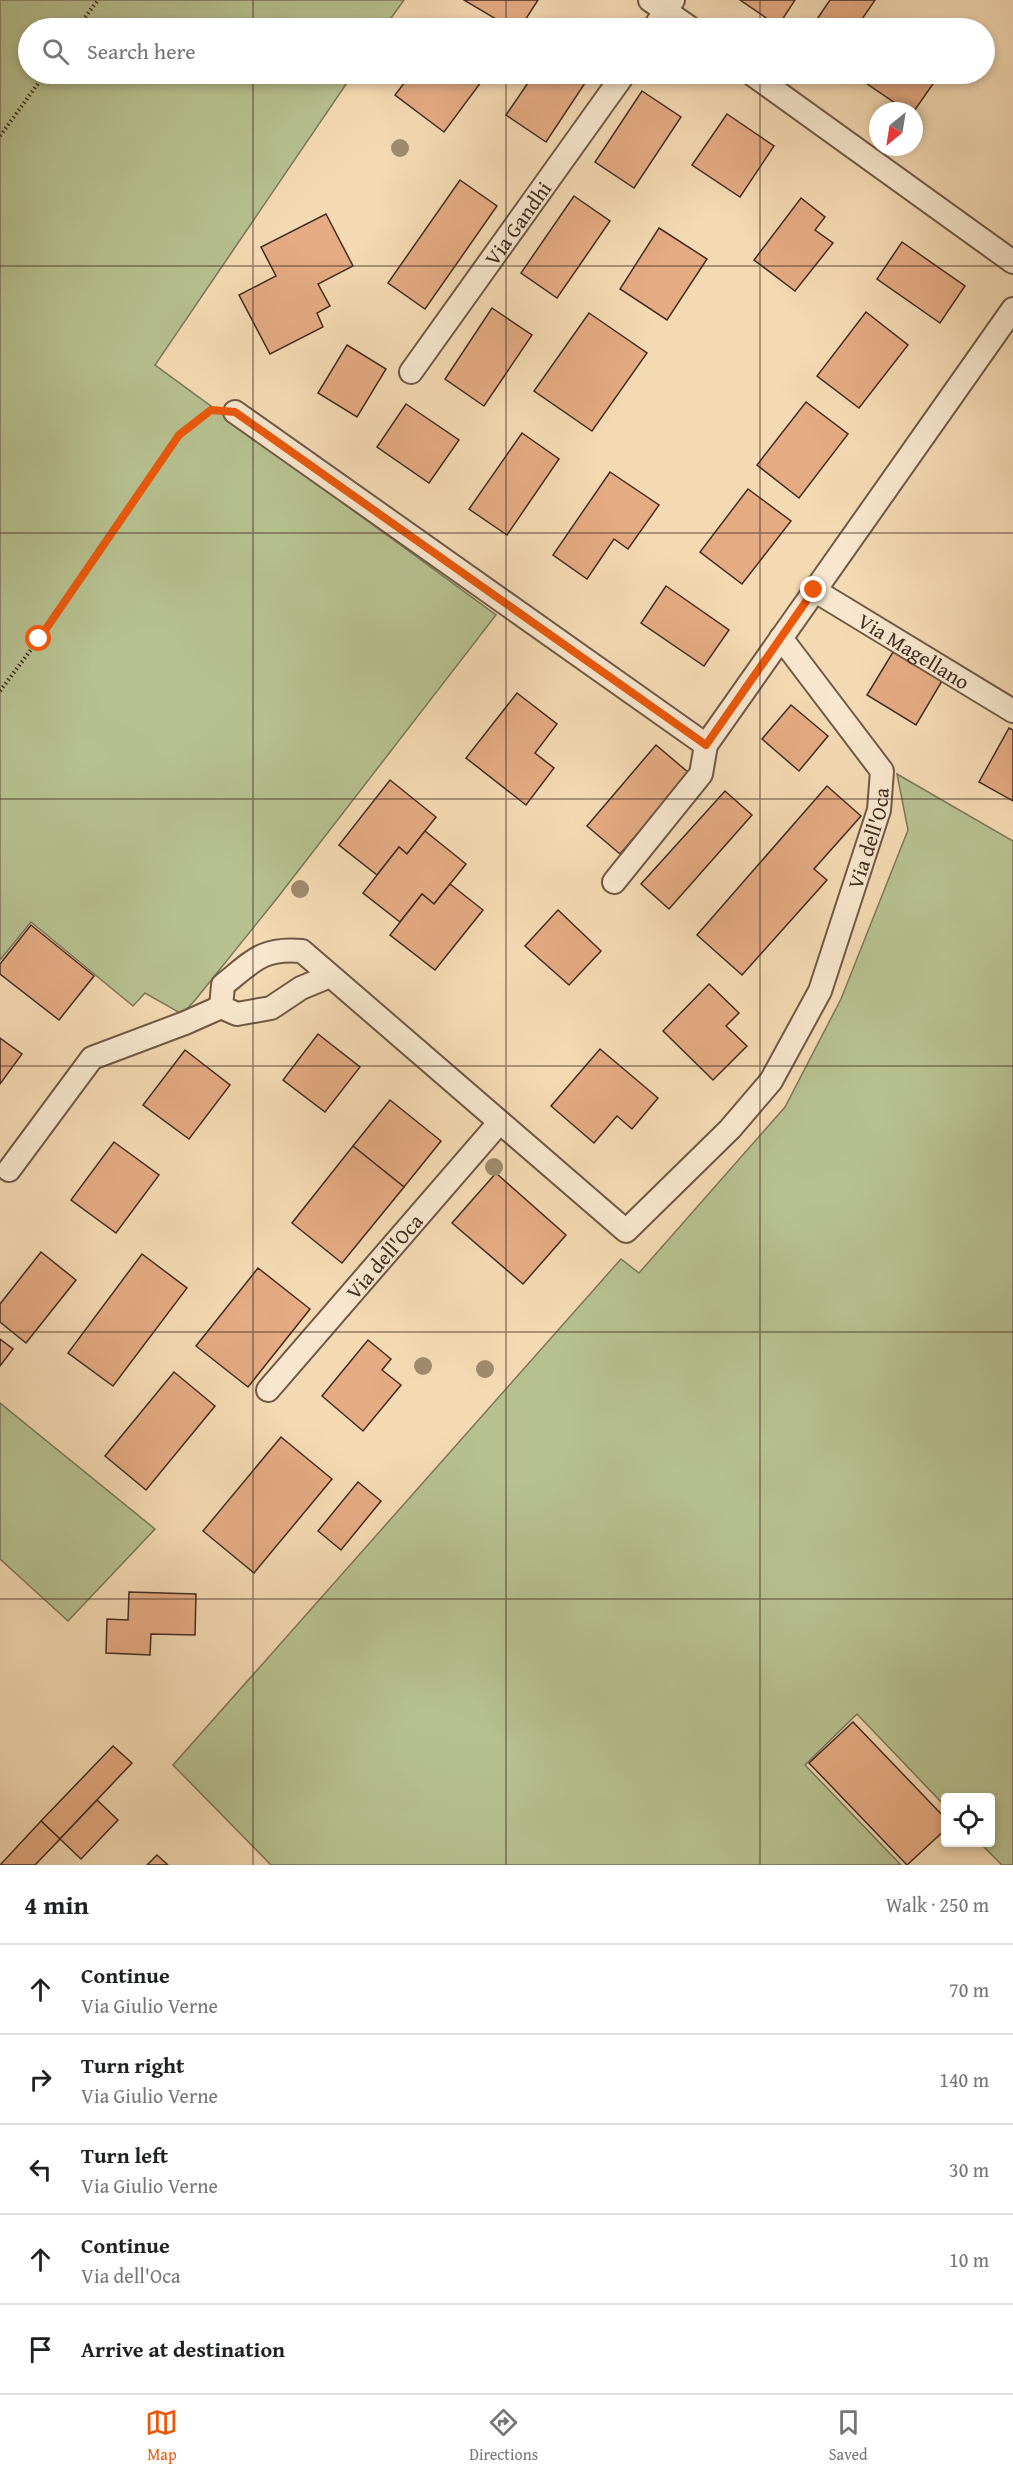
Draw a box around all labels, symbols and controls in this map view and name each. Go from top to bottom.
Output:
search box [18,18,995,84]
icon: search [39,35,72,68]
text: Search here [87,35,196,67]
north arrow [869,102,923,156]
street label: Via Gandhi [477,174,558,272]
route end [800,576,826,602]
street label: Via Magellano [852,605,976,697]
route start [25,625,51,651]
street label: Via dell'Oca [839,786,896,893]
street label: Via dell'Oca [338,1206,430,1306]
map controls [941,1793,995,1847]
button: locate [941,1793,995,1847]
text: 4 min [24,1885,89,1924]
text: Walk · 250 m [886,1890,989,1919]
text: Continue [81,1959,170,1991]
icon: ahead [24,1973,57,2006]
text: 70 m [949,1975,989,2004]
text: Via Giulio Verne [81,1991,218,2020]
text: Turn right [81,2049,184,2081]
icon: right [24,2063,57,2096]
text: 140 m [939,2065,989,2094]
text: Via Giulio Verne [81,2081,218,2110]
text: Turn left [81,2139,168,2171]
icon: left [24,2153,57,2186]
text: 30 m [949,2155,989,2184]
text: Via Giulio Verne [81,2171,218,2200]
text: Continue [81,2229,170,2261]
icon: ahead [24,2243,57,2276]
text: 10 m [949,2245,989,2274]
text: Via dell'Oca [81,2261,180,2290]
icon: arrive [24,2333,57,2366]
text: Arrive at destination [81,2333,285,2365]
tab: Map [145,2406,178,2466]
tab: Directions [469,2406,538,2466]
tab: Saved [829,2406,868,2466]

